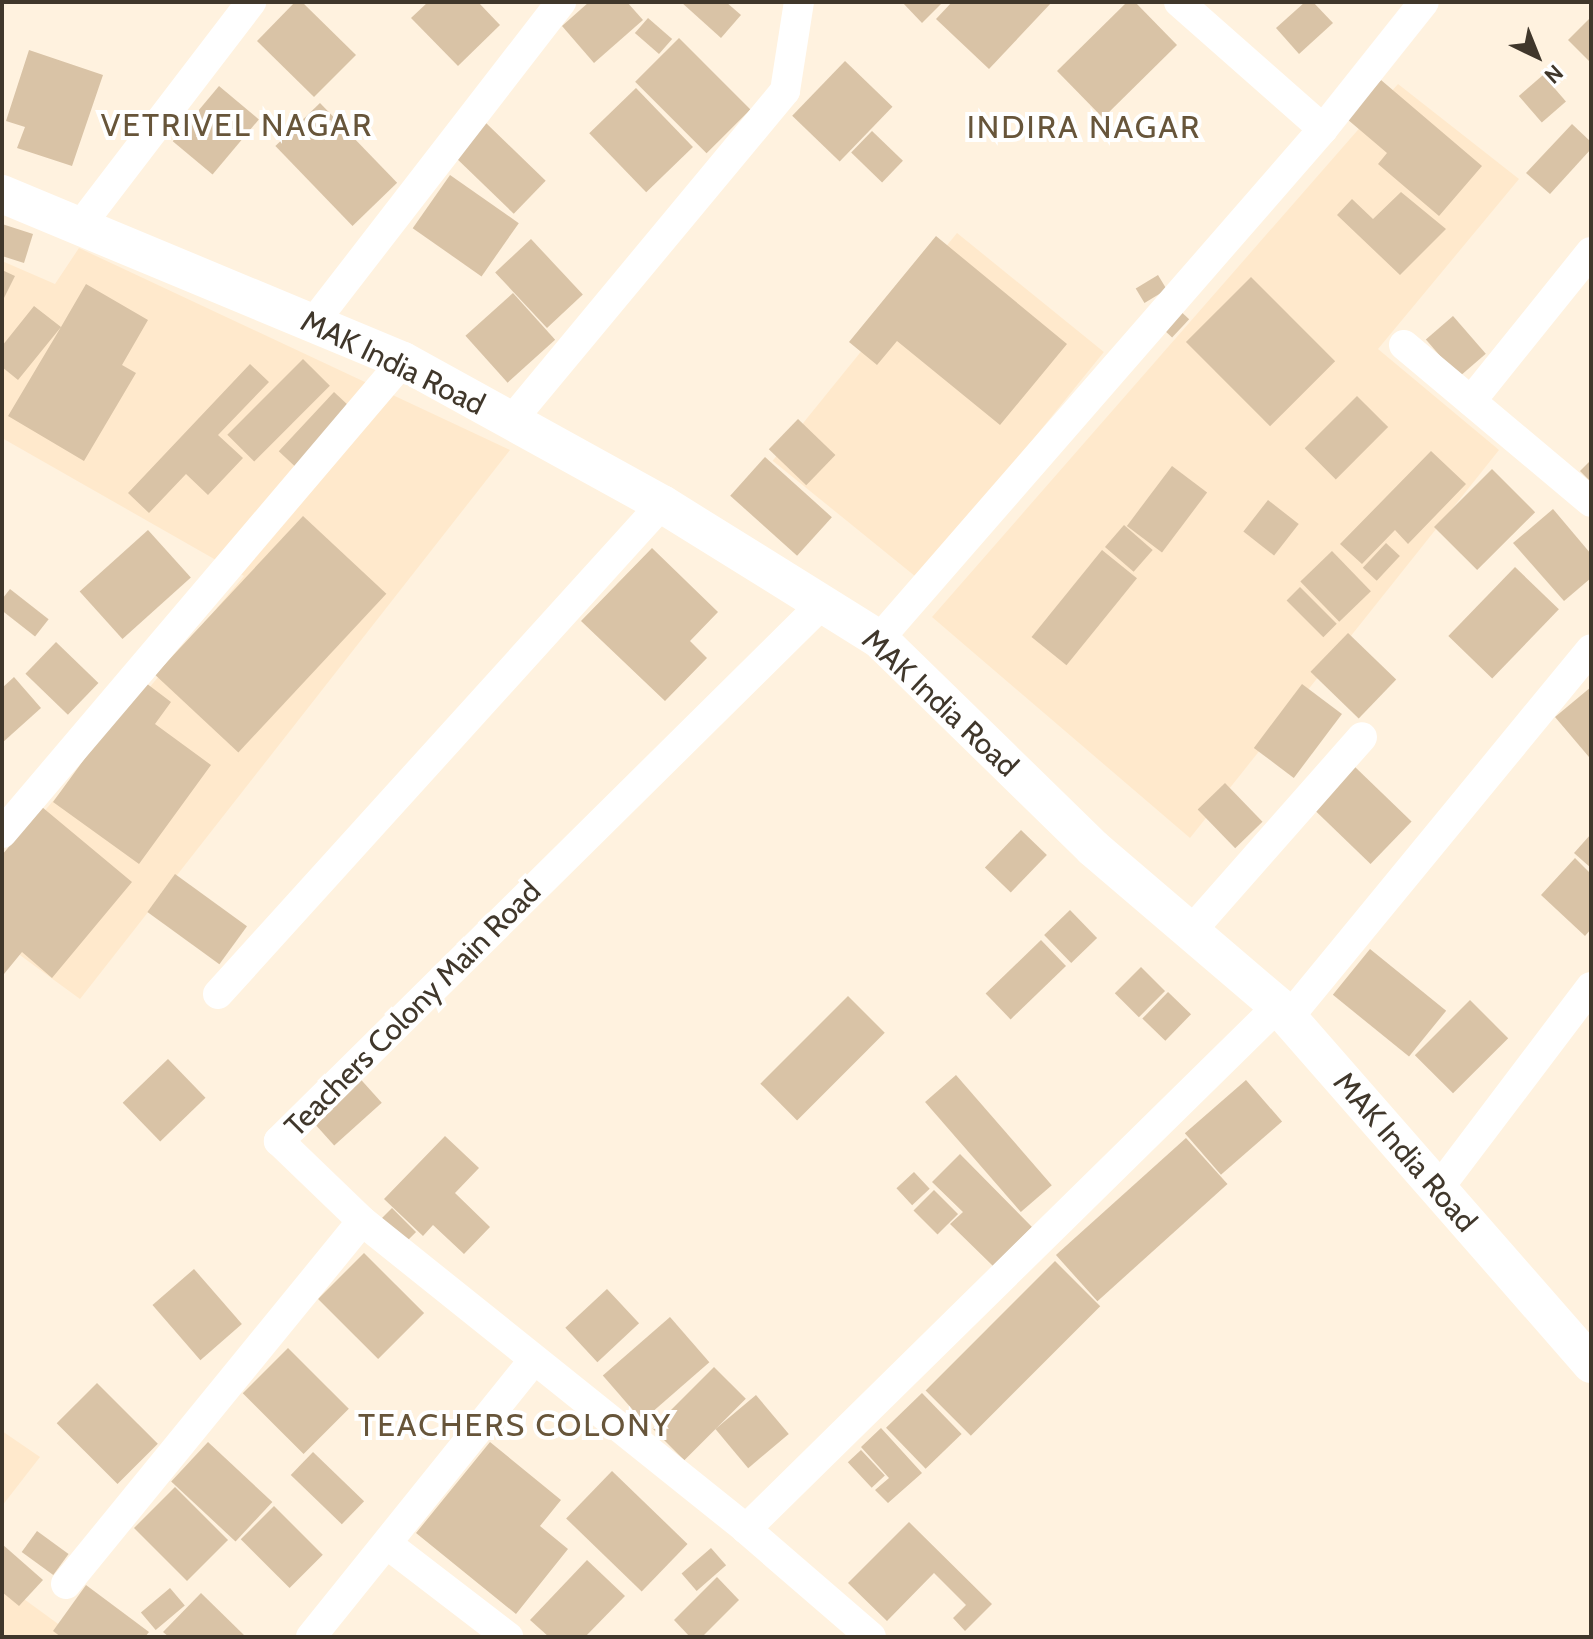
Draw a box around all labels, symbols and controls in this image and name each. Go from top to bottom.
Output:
north arrow [1497,16,1577,96]
text: N [1539,59,1569,89]
district label: VETRIVEL NAGAR [101,106,373,144]
district label: INDIRA NAGAR [967,108,1201,146]
street label: MAK India Road [295,303,491,423]
street label: MAK India Road [855,622,1025,784]
street label: Teachers Colony Main Road [278,874,548,1144]
street label: MAK India Road [1326,1065,1484,1239]
district label: TEACHERS COLONY [358,1406,672,1444]

